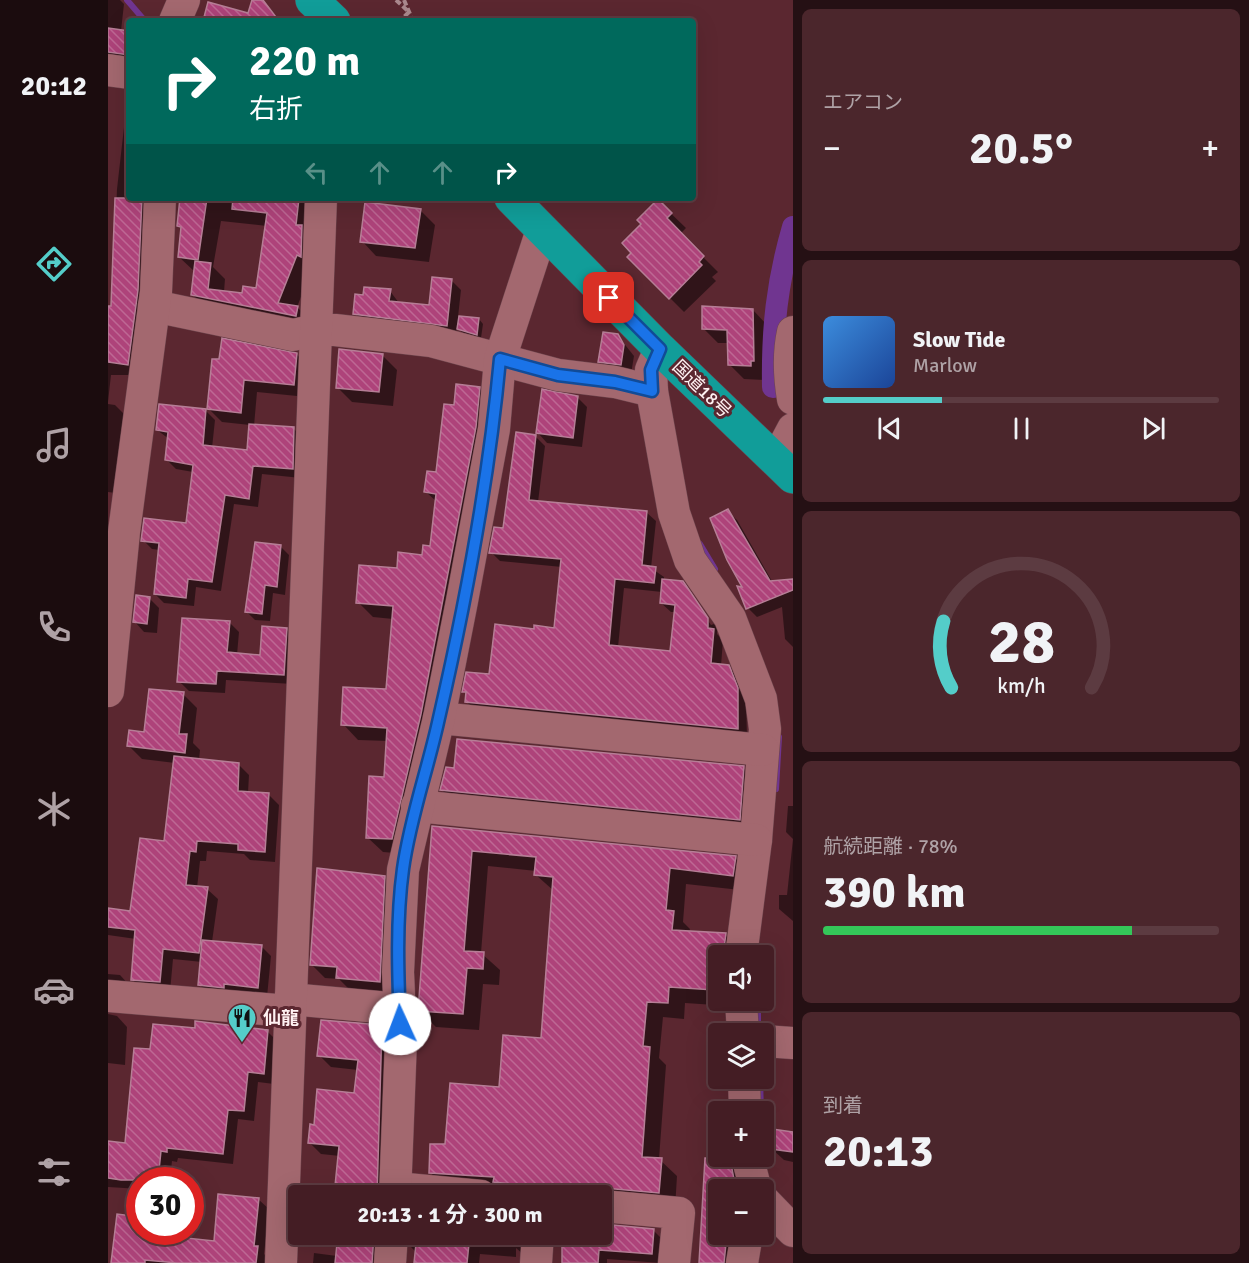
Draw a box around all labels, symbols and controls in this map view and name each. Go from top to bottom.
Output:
text: 220 m [249,36,360,87]
icon: right [150,42,228,120]
text: 20:12 [21,70,87,103]
text: エアコン [823,90,903,115]
text: 右折 [249,93,303,126]
text: 20.5° [969,121,1073,176]
text: − [823,128,841,169]
text: + [1201,128,1219,169]
icon: left [300,156,333,189]
icon: ahead [363,156,396,189]
icon: ahead [426,156,459,189]
icon: right [489,156,522,189]
icon: directions [33,243,75,285]
pin [583,272,634,323]
icon: arrive [592,281,625,314]
text: Slow Tide [913,326,1005,353]
text: Marlow [913,353,977,378]
street label: 国道18号 [668,356,736,422]
icon: previous [873,412,906,445]
icon: pause [1005,412,1038,445]
icon: next [1137,412,1170,445]
icon: music [33,424,75,466]
text: 28 [987,604,1055,681]
icon: phone [33,606,75,648]
text: km/h [997,674,1045,700]
icon: climate [33,788,75,830]
text: 航続距離 · 78% [823,834,958,859]
text: 390 km [823,865,966,920]
map controls [708,945,774,1245]
button: sound [708,945,774,1011]
icon: car [33,969,75,1011]
position arrow [368,992,432,1056]
restaurant icon: 仙龍 [226,1002,258,1044]
place label: 仙龍 [263,1007,299,1029]
button: layers [708,1023,774,1089]
text: 到着 [823,1093,863,1118]
button: + [708,1101,774,1167]
text: 20:13 [823,1124,933,1179]
icon: filters [33,1151,75,1193]
speed limit sign: 30 [126,1167,204,1245]
button: − [708,1179,774,1245]
text: 20:13 · 1 分 · 300 m [358,1201,542,1228]

